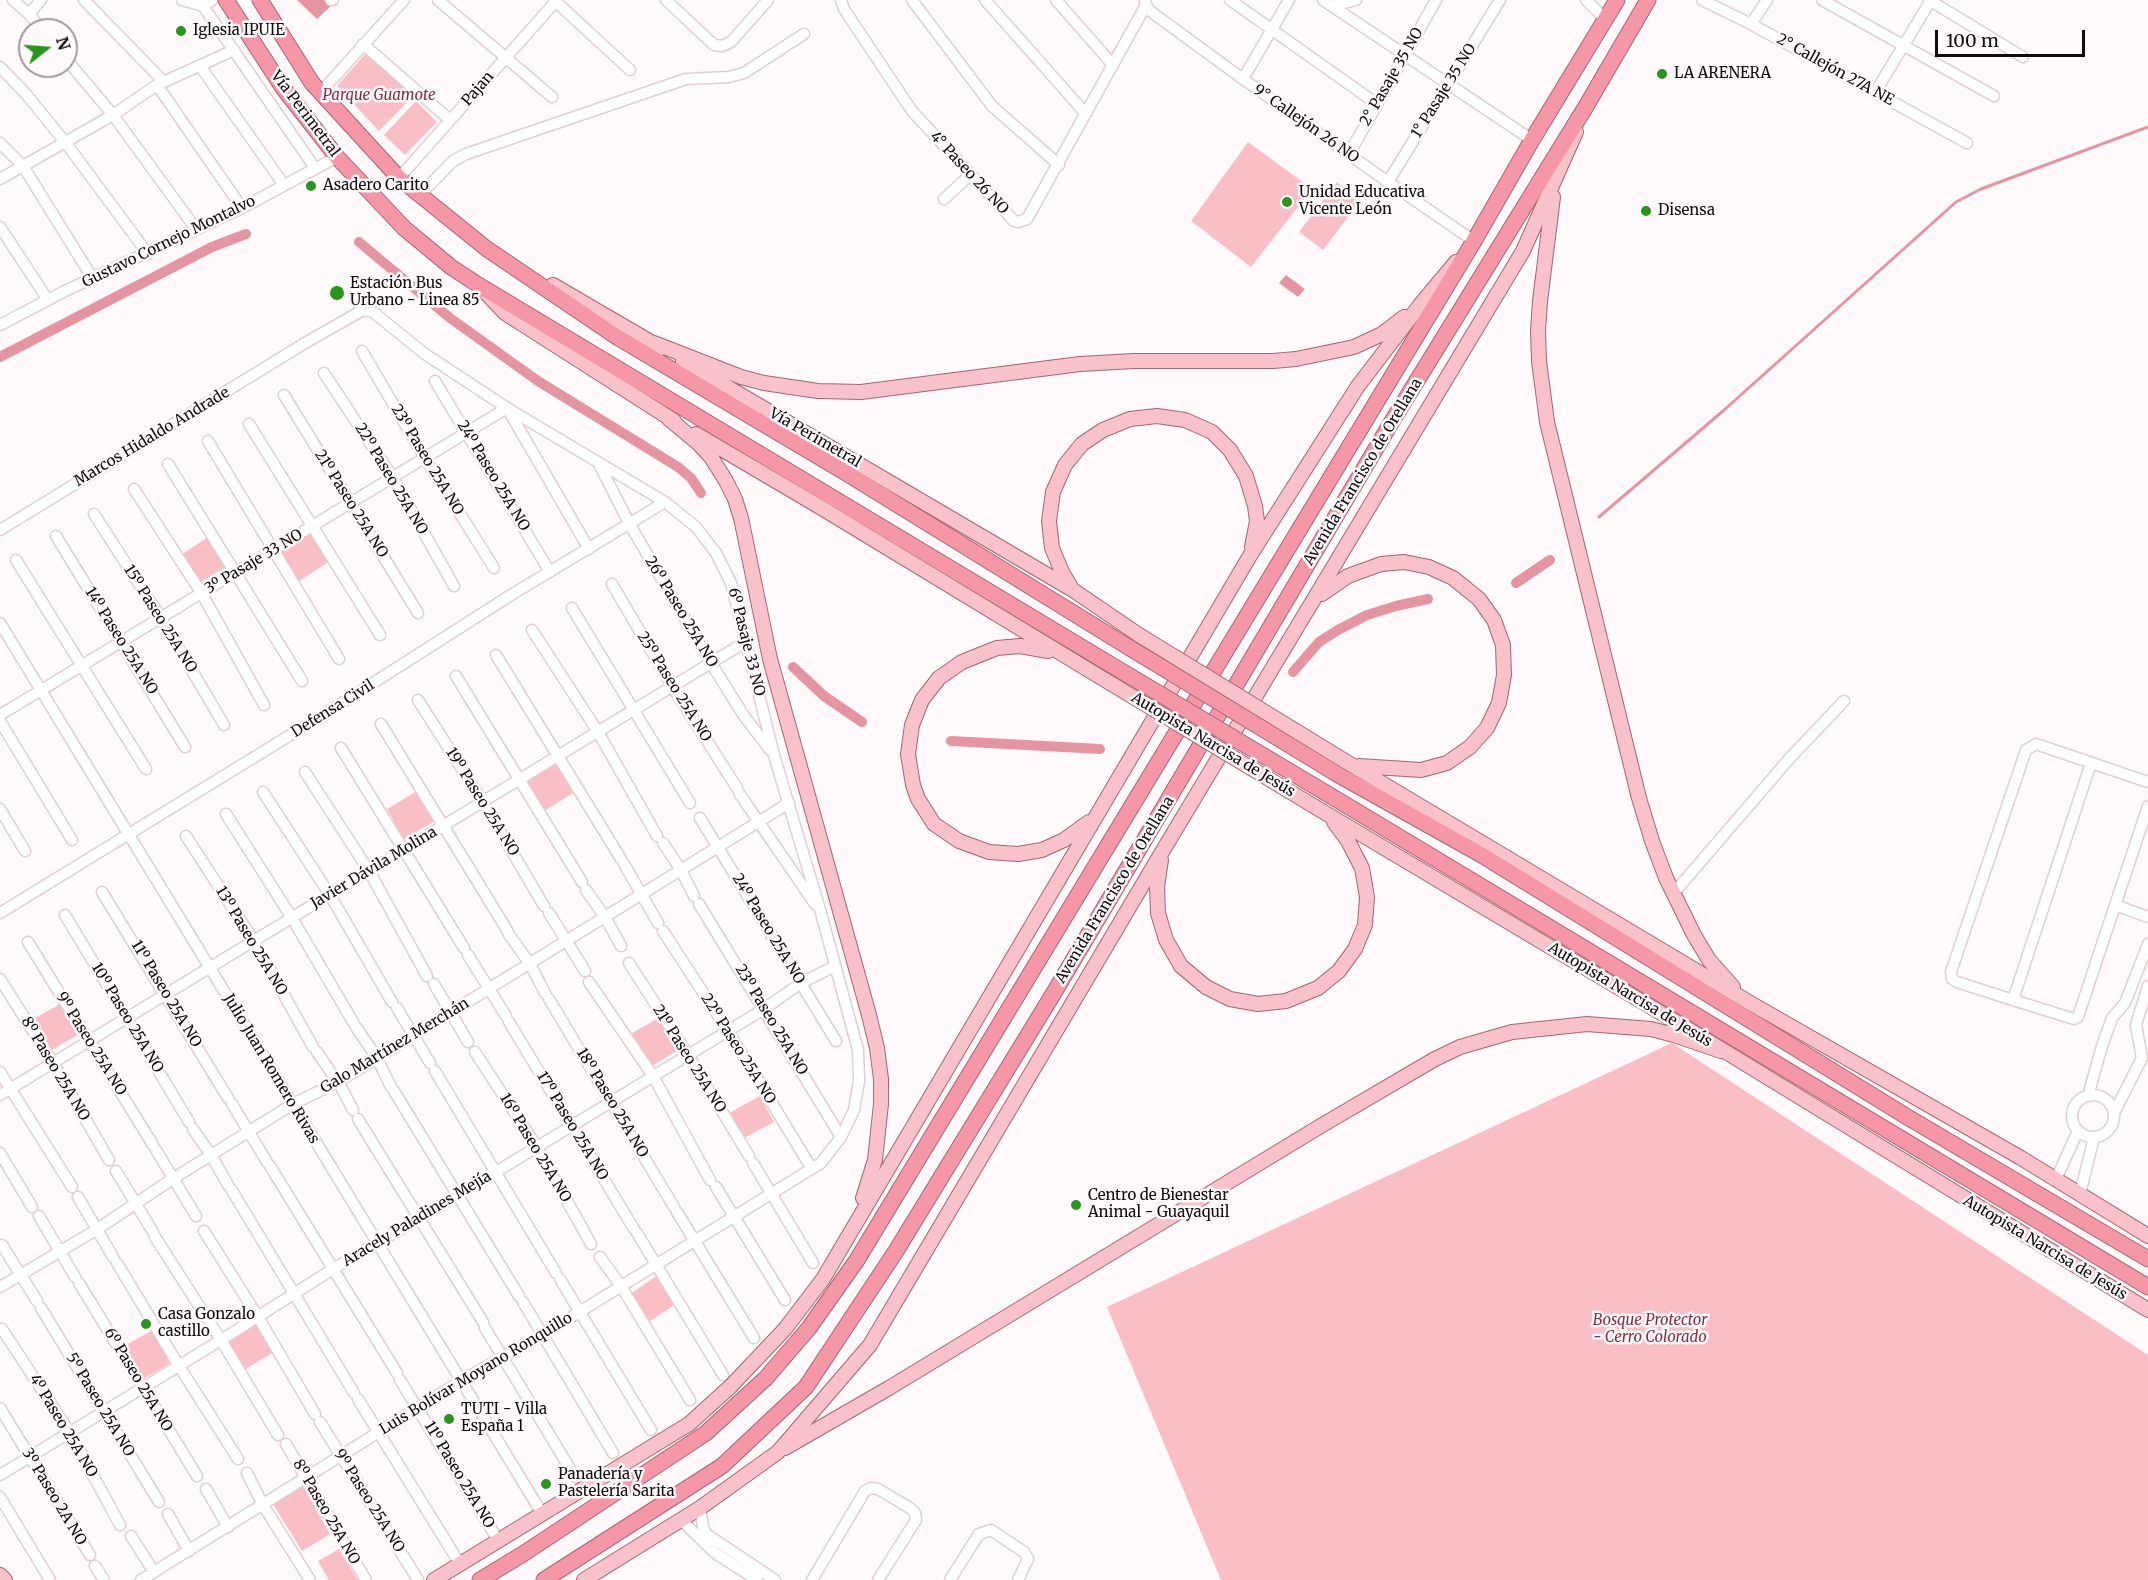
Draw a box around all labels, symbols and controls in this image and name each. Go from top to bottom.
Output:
north arrow [18,18,78,78]
scale bar [1938,18,2088,56]
place label: Iglesia IPUIE [193,22,285,40]
marker: Iglesia IPUIE [174,24,188,38]
street label: 2° Pasaje 35 NO [1357,25,1427,129]
text: 100 m [1946,29,1999,52]
street label: 2° Callejón 27A NE [1773,30,1897,110]
text: N [52,34,75,52]
street label: 1° Pasaje 35 NO [1408,41,1480,141]
place label: LA ARENERA [1674,65,1771,83]
street label: Vía Perimetral [267,67,343,161]
marker: LA ARENERA [1655,67,1669,81]
street label: Pajan [458,68,498,110]
street label: 9° Callejón 26 NO [1250,81,1362,167]
park label: Parque Guamote [322,87,436,105]
street label: 4° Paseo 26 NO [926,128,1012,218]
place label: Asadero Carito [323,177,429,195]
marker: Asadero Carito [304,179,318,193]
place label: Unidad Educativa Vicente León [1299,184,1425,219]
street label: Gustavo Cornejo Montalvo [79,192,259,292]
marker: Unidad Educativa Vicente León [1280,195,1294,209]
place label: Disensa [1658,202,1715,220]
marker: Disensa [1639,204,1653,218]
place label: Estación Bus Urbano - Linea 85 [350,275,479,310]
marker: Estación Bus Urbano - Linea 85 [328,284,346,302]
street label: Avenida Francisco de Orellana [1300,375,1426,569]
street label: Marcos Hidaldo Andrade [71,384,233,490]
street label: 23º Paseo 25A NO [387,401,467,519]
street label: Vía Perimetral [766,404,864,472]
street label: 24º Paseo 25A NO [453,418,533,534]
street label: 22º Paseo 25A NO [351,420,431,538]
street label: 21º Paseo 25A NO [311,447,391,561]
street label: 3º Pasaje 33 NO [202,526,306,598]
street label: 26º Paseo 25A NO [641,553,721,671]
street label: 15º Paseo 25A NO [120,562,200,676]
street label: 14º Paseo 25A NO [81,584,161,698]
street label: 6º Pasaje 33 NO [724,586,768,698]
street label: 25º Paseo 25A NO [633,629,715,745]
street label: Defensa Civil [288,676,378,742]
street label: Autopista Narcisa de Jesús [1128,689,1298,801]
street label: 19º Paseo 25A NO [441,744,523,860]
street label: Avenida Francisco de Orellana [1052,793,1178,987]
street label: Javier Dávila Molina [308,823,440,913]
street label: 24º Paseo 25A NO [728,871,808,987]
street label: 13º Paseo 25A NO [211,883,291,999]
street label: 11º Paseo 25A NO [127,937,205,1051]
street label: Autopista Narcisa de Jesús [1545,939,1715,1051]
street label: 10º Paseo 25A NO [87,960,167,1076]
street label: 23º Paseo 25A NO [731,961,811,1079]
street label: 9º Paseo 25A NO [52,989,130,1099]
street label: Julio Juan Romero Rivas [219,991,323,1147]
street label: 22º Paseo 25A NO [697,991,779,1107]
street label: Galo Martínez Merchán [318,995,472,1097]
street label: 21º Paseo 25A NO [649,1002,729,1116]
street label: 8º Paseo 25A NO [17,1014,93,1124]
street label: 18º Paseo 25A NO [572,1045,652,1161]
street label: 17º Paseo 25A NO [532,1068,612,1184]
street label: 16º Paseo 25A NO [495,1090,575,1206]
street label: Aracely Paladines Mejía [340,1168,494,1270]
place label: Centro de Bienestar Animal - Guayaquil [1088,1187,1229,1222]
street label: Autopista Narcisa de Jesús [1960,1192,2130,1304]
marker: Centro de Bienestar Animal - Guayaquil [1069,1198,1083,1212]
place label: Casa Gonzalo castillo [158,1306,255,1341]
street label: Luis Bolívar Moyano Ronquillo [376,1309,576,1439]
park label: Bosque Protector - Cerro Colorado [1593,1312,1707,1347]
marker: Casa Gonzalo castillo [139,1317,153,1331]
street label: 6º Paseo 25A NO [100,1325,176,1435]
street label: 5º Paseo 25A NO [62,1350,138,1460]
street label: 4º Paseo 25A NO [25,1371,101,1481]
place label: TUTI - Villa España 1 [461,1401,547,1436]
marker: TUTI - Villa España 1 [442,1412,456,1426]
street label: 11º Paseo 25A NO [420,1418,498,1532]
street label: 3º Paseo 2A NO [18,1445,90,1549]
street label: 9º Paseo 25A NO [330,1446,408,1556]
street label: 8º Paseo 25A NO [289,1456,363,1568]
place label: Panadería y Pastelería Sarita [558,1466,675,1501]
marker: Panadería y Pastelería Sarita [539,1477,553,1491]

